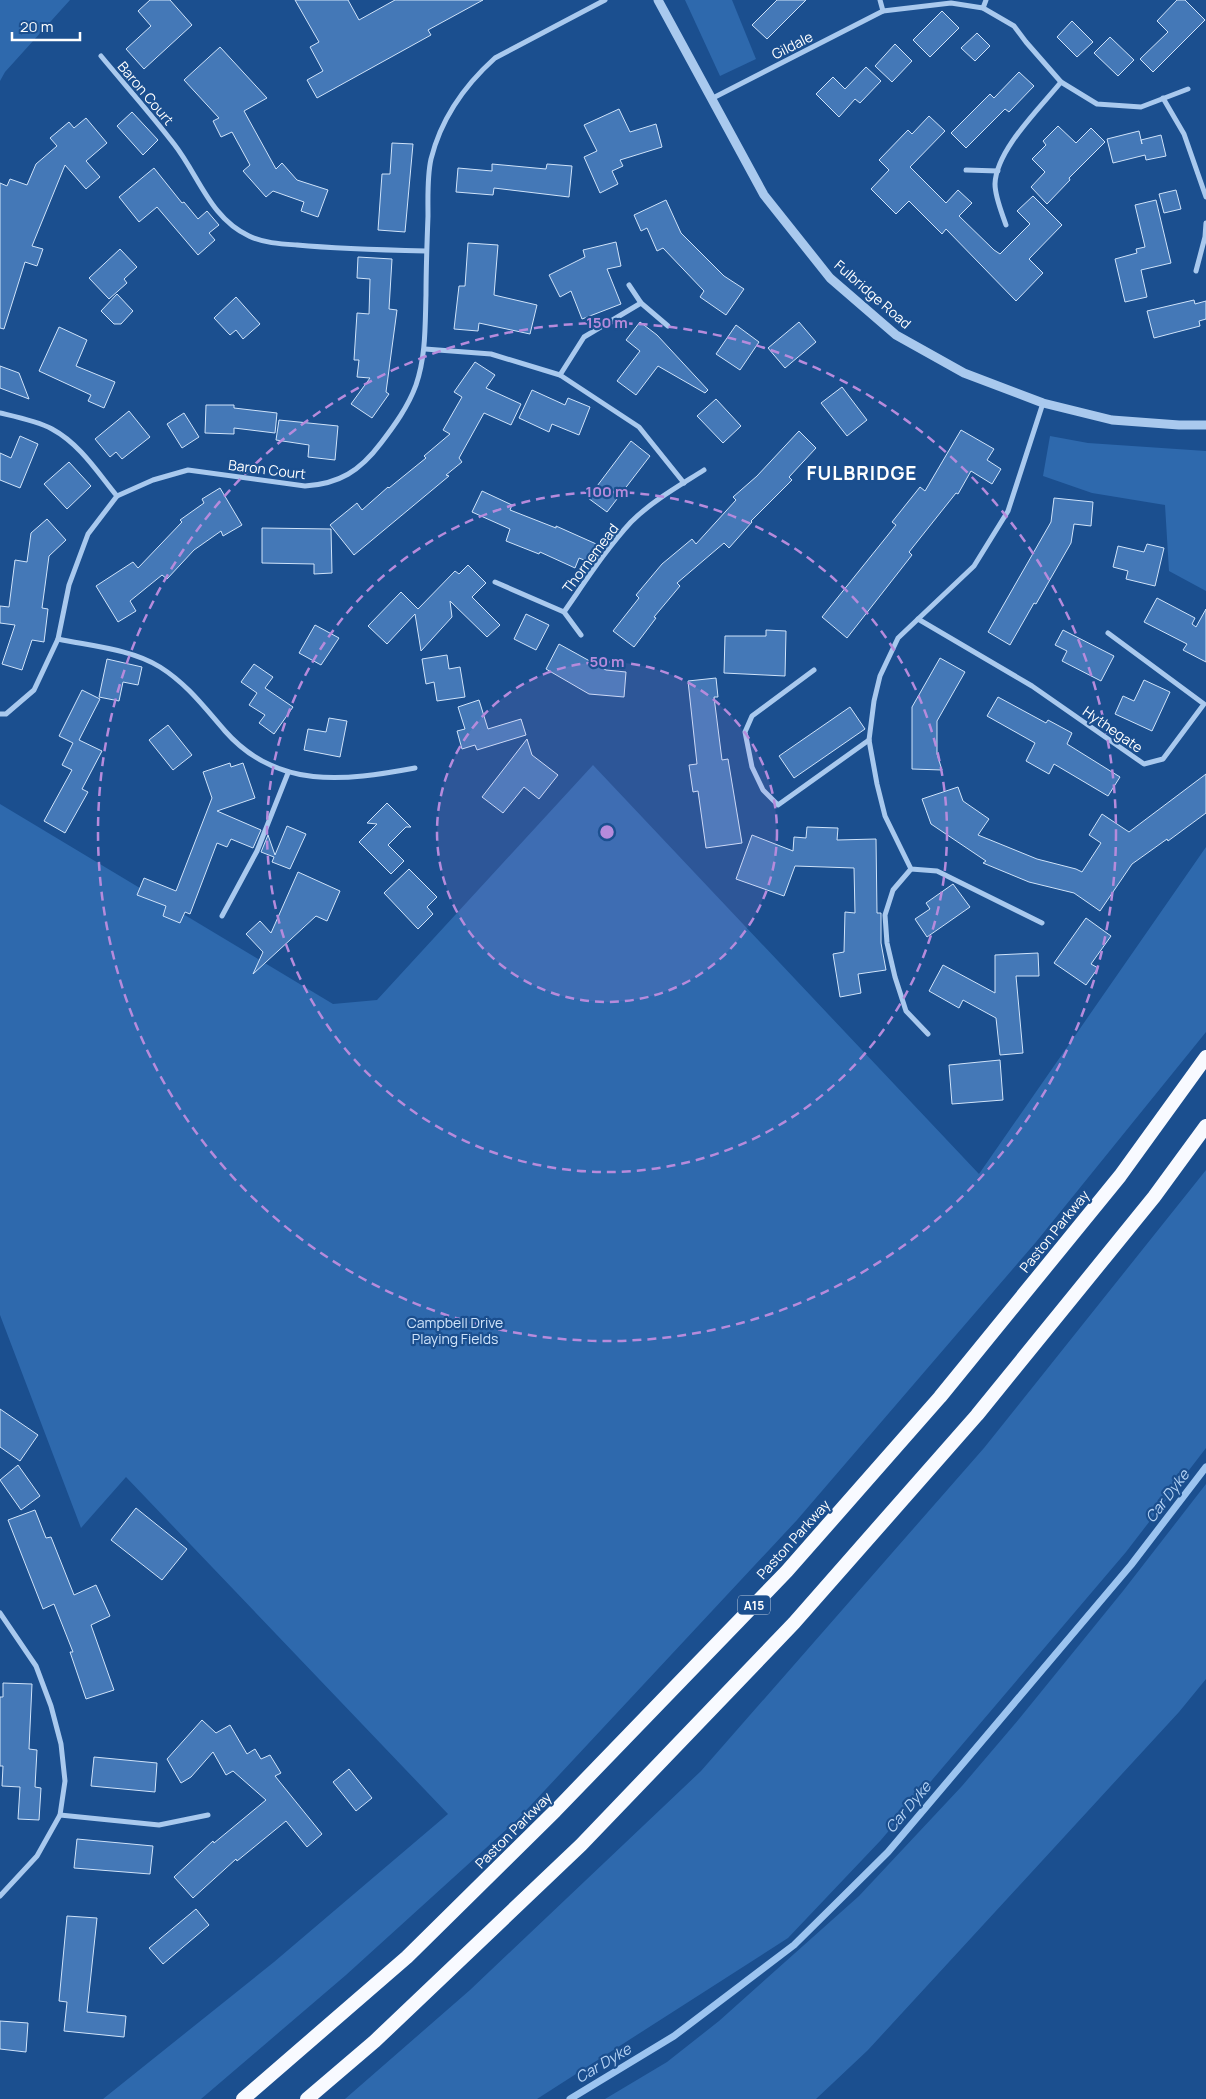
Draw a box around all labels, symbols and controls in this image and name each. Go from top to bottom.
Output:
scale bar [12,10,80,42]
text: 20 m [20,16,53,37]
street label: Gildale [768,27,816,63]
street label: Baron Court [114,57,179,129]
street label: Fulbridge Road [831,255,915,333]
text: 150 m [586,312,628,333]
street label: Baron Court [227,455,307,483]
district label: FULBRIDGE [807,460,917,486]
text: 100 m [586,481,628,502]
street label: Thornemead [558,519,622,597]
text: 50 m [589,651,625,672]
street label: Hythegate [1079,701,1147,757]
centre of rings [598,823,616,841]
street label: Paston Parkway [1015,1185,1094,1276]
park label: Campbell Drive Playing Fields [407,1313,503,1348]
water label: Car Dyke [1140,1464,1195,1527]
street label: Paston Parkway [752,1495,834,1583]
road number: A15 [738,1596,770,1614]
water label: Car Dyke [880,1776,937,1837]
street label: Paston Parkway [471,1787,556,1872]
water label: Car Dyke [571,2038,636,2088]

